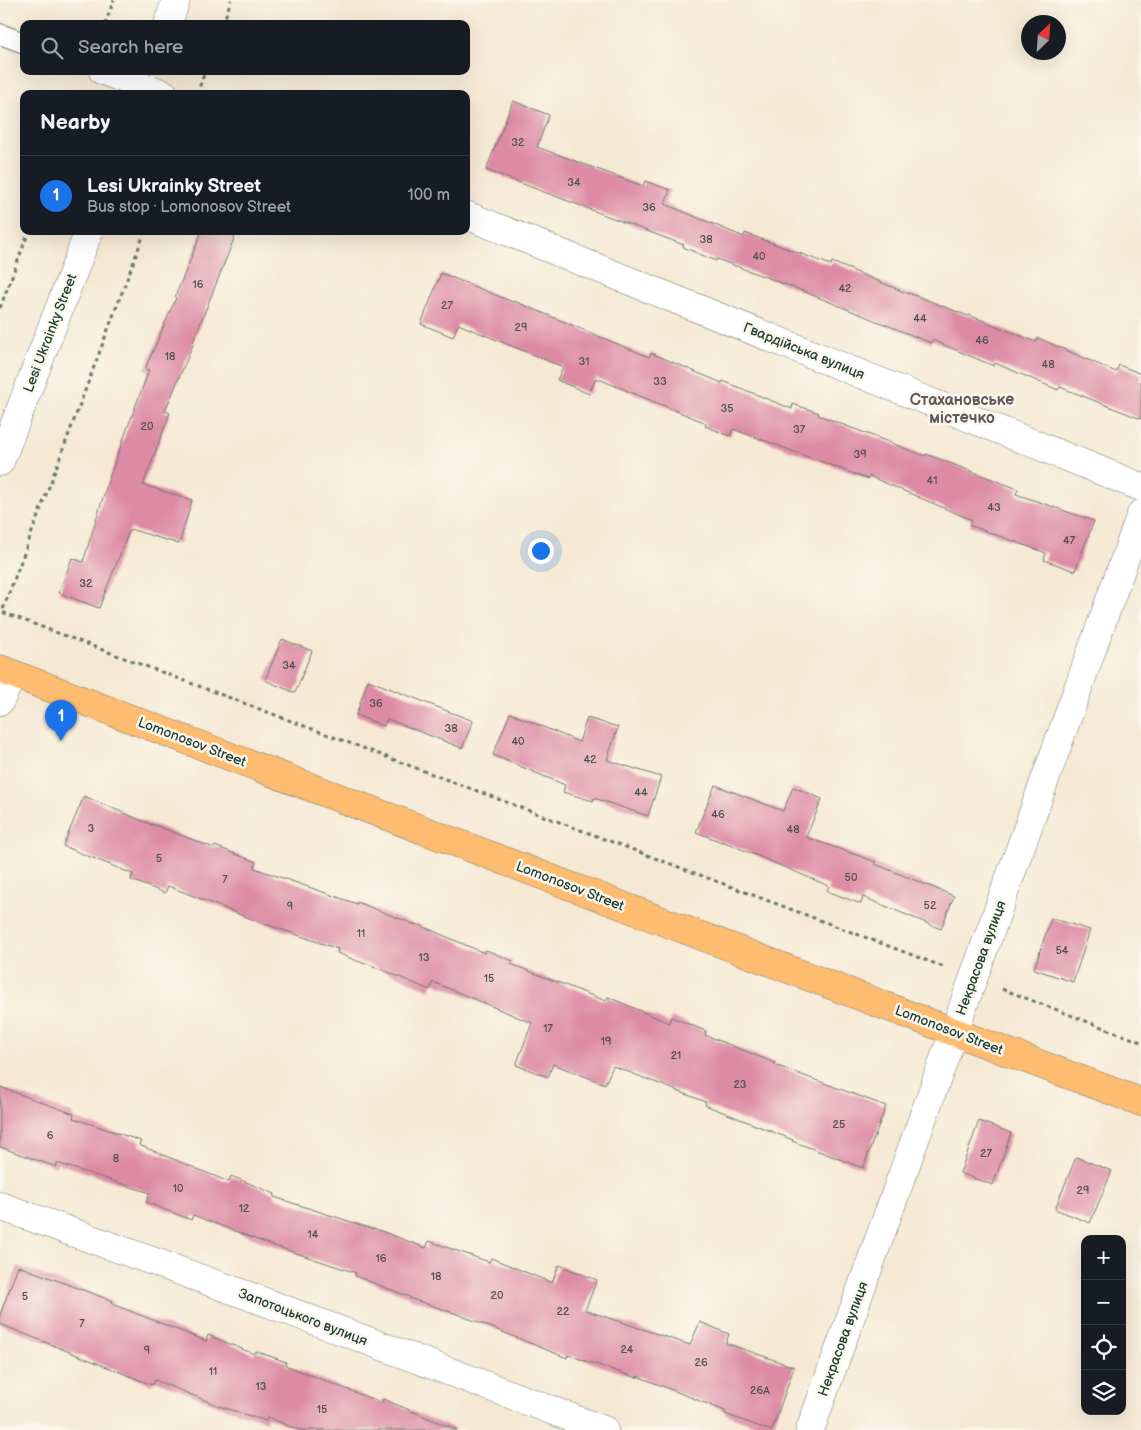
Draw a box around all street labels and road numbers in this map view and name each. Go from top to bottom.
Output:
street label: Lesi Ukrainky Street [20,271,81,395]
street label: Гвардійська вулиця [741,319,867,383]
street label: Lomonosov Street [136,714,249,771]
street label: Lomonosov Street [514,858,627,915]
street label: Некрасова вулиця [952,898,1010,1018]
street label: Lomonosov Street [893,1002,1006,1059]
street label: Некрасова вулиця [814,1279,872,1399]
street label: Запотоцького вулиця [236,1285,370,1349]

